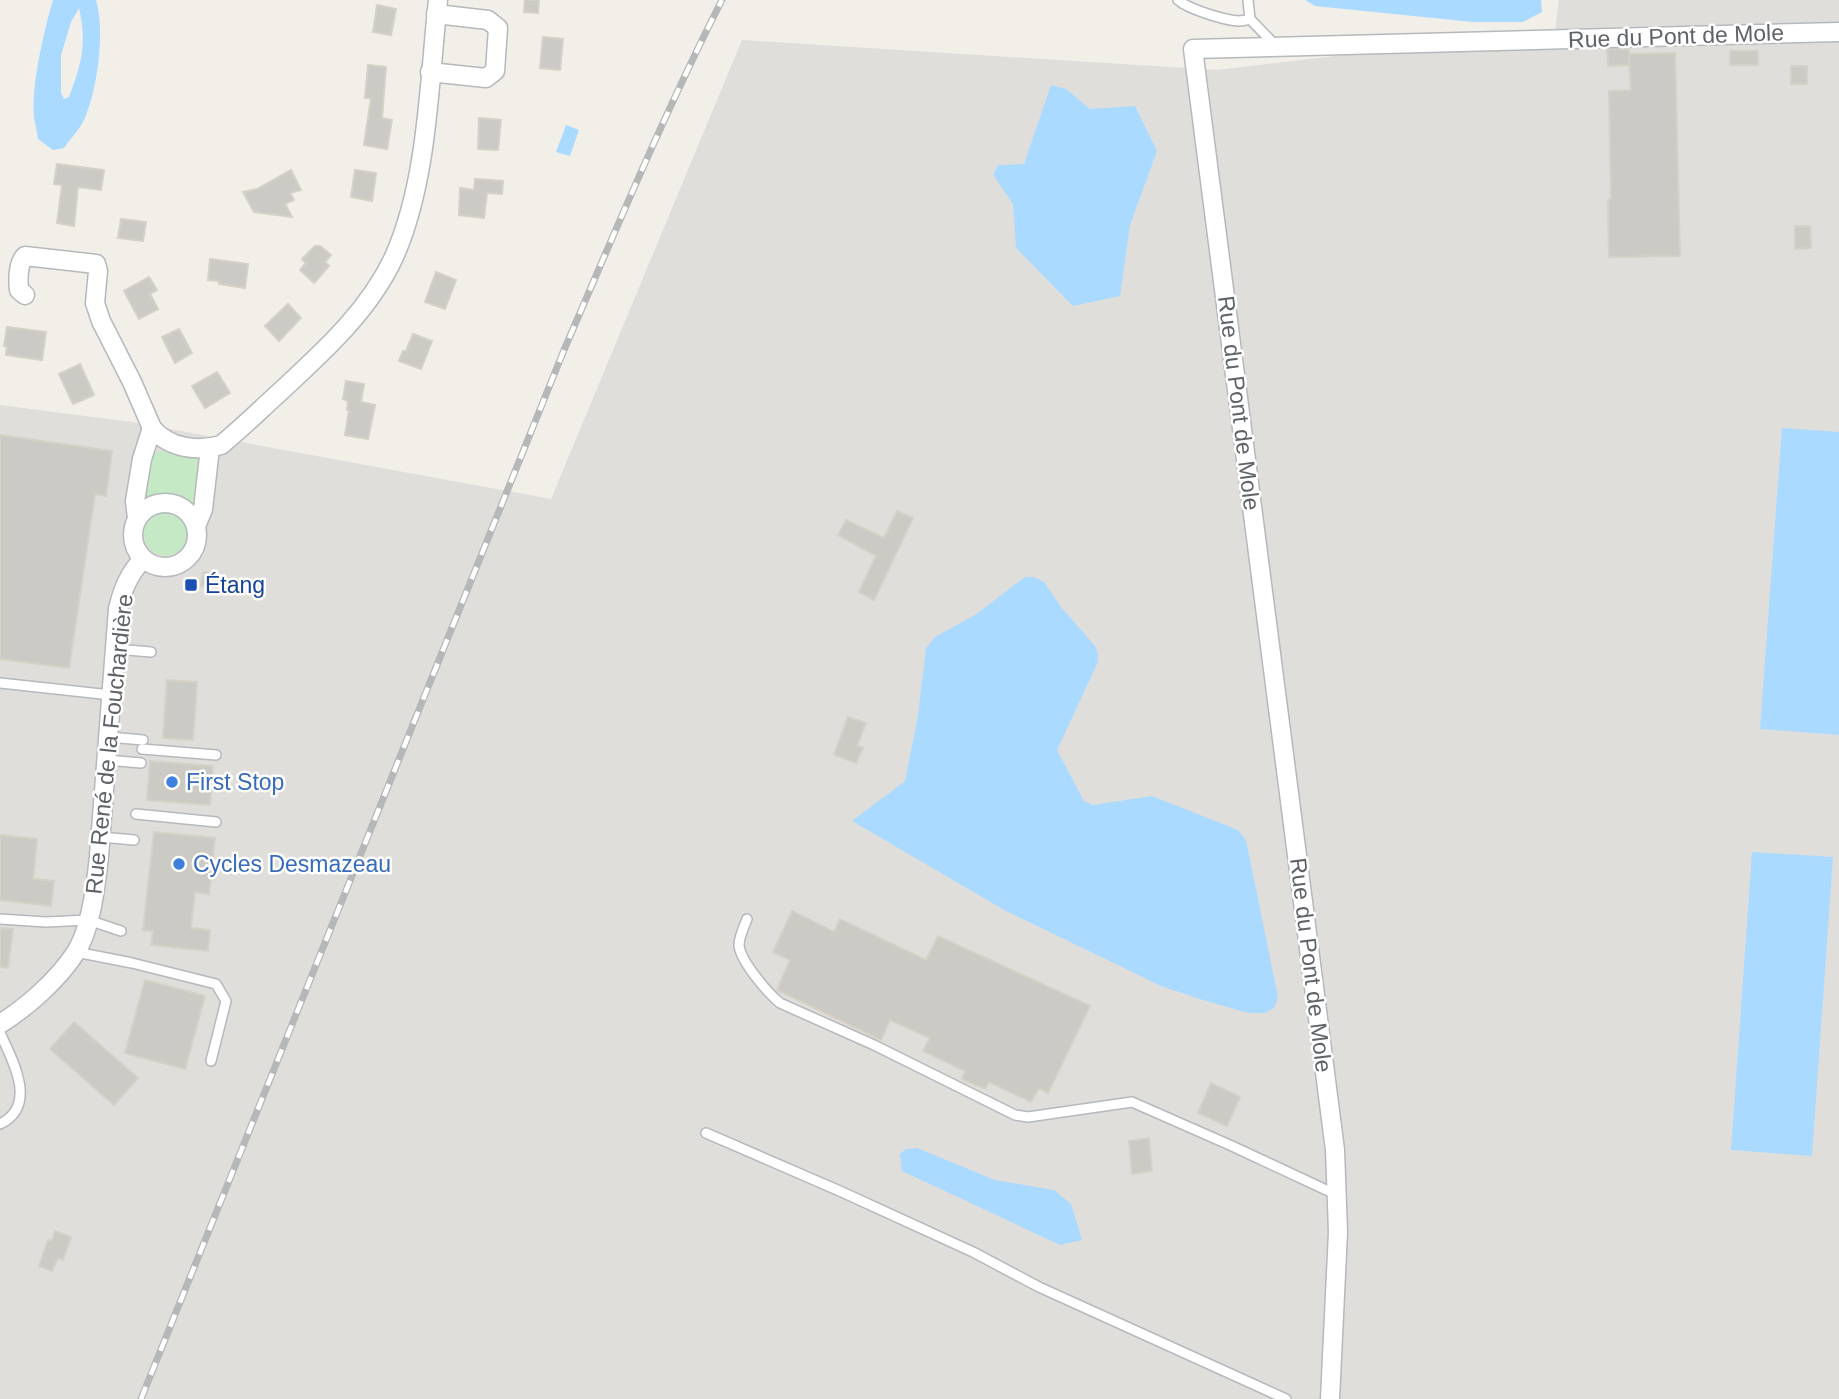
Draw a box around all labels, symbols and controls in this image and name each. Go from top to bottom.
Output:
street label: Rue du Pont de Mole [1568,19,1784,53]
street label: Rue du Pont de Mole [1213,294,1265,512]
place label: Étang [205,572,265,598]
marker: Étang [183,577,199,593]
street label: Rue René de la Fouchardière [80,593,138,895]
place label: First Stop [186,769,284,795]
marker: First Stop [164,774,180,790]
place label: Cycles Desmazeau [193,851,391,877]
marker: Cycles Desmazeau [171,856,187,872]
street label: Rue du Pont de Mole [1285,856,1337,1074]

